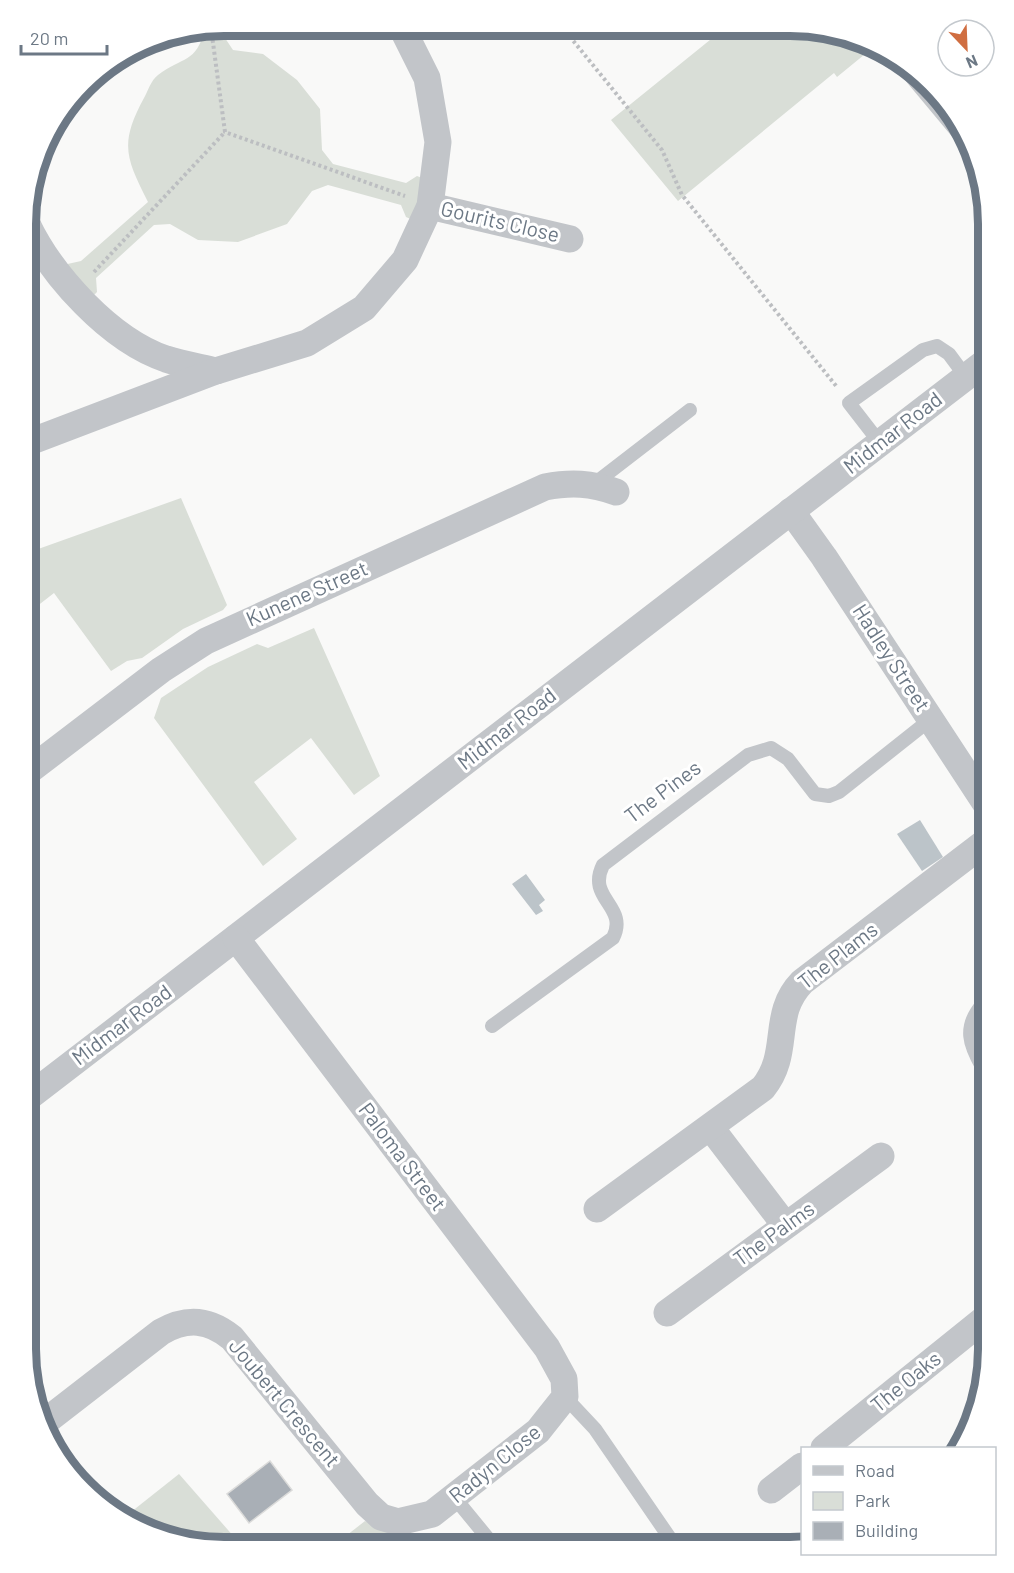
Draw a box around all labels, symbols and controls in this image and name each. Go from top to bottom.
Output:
scale bar [21,18,106,56]
north arrow [936,18,996,78]
text: 20 m [30,27,68,49]
text: N [963,51,981,73]
street label: Gourits Close [439,195,562,246]
street label: Midmar Road [838,386,946,478]
street label: Kunene Street [242,555,371,631]
street label: Hadley Street [848,599,936,716]
street label: Midmar Road [452,682,560,774]
street label: The Pines [619,754,705,827]
street label: The Plams [792,916,882,994]
street label: Midmar Road [66,978,176,1069]
street label: Paloma Street [354,1097,452,1215]
street label: The Palms [728,1195,818,1271]
street label: Joubert Crescent [224,1333,346,1471]
street label: The Oaks [865,1345,945,1417]
street label: Radyn Close [443,1418,545,1507]
legend [801,1447,996,1555]
text: Road [855,1459,895,1481]
text: Park [855,1489,890,1511]
text: Building [855,1519,918,1541]

